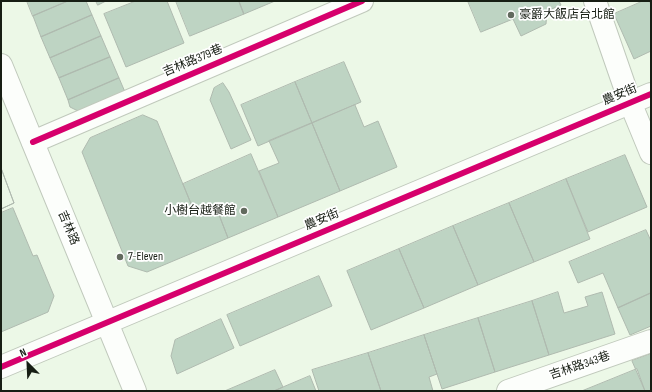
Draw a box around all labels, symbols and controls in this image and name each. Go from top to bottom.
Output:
place label: 豪爵大飯店台北館 [519,8,615,22]
marker: 豪爵大飯店台北館 [506,10,516,20]
street label: 吉林路379巷 [161,42,225,80]
street label: 農安街 [601,81,639,109]
place label: 小樹台越餐館 [164,204,236,218]
marker: 小樹台越餐館 [239,206,249,216]
street label: 農安街 [303,206,341,234]
street label: 吉林路 [54,209,82,247]
place label: 7-Eleven [128,250,163,264]
marker: 7-Eleven [115,252,125,262]
north arrow [8,344,48,384]
text: N [18,345,28,360]
street label: 吉林路343巷 [548,349,612,383]

